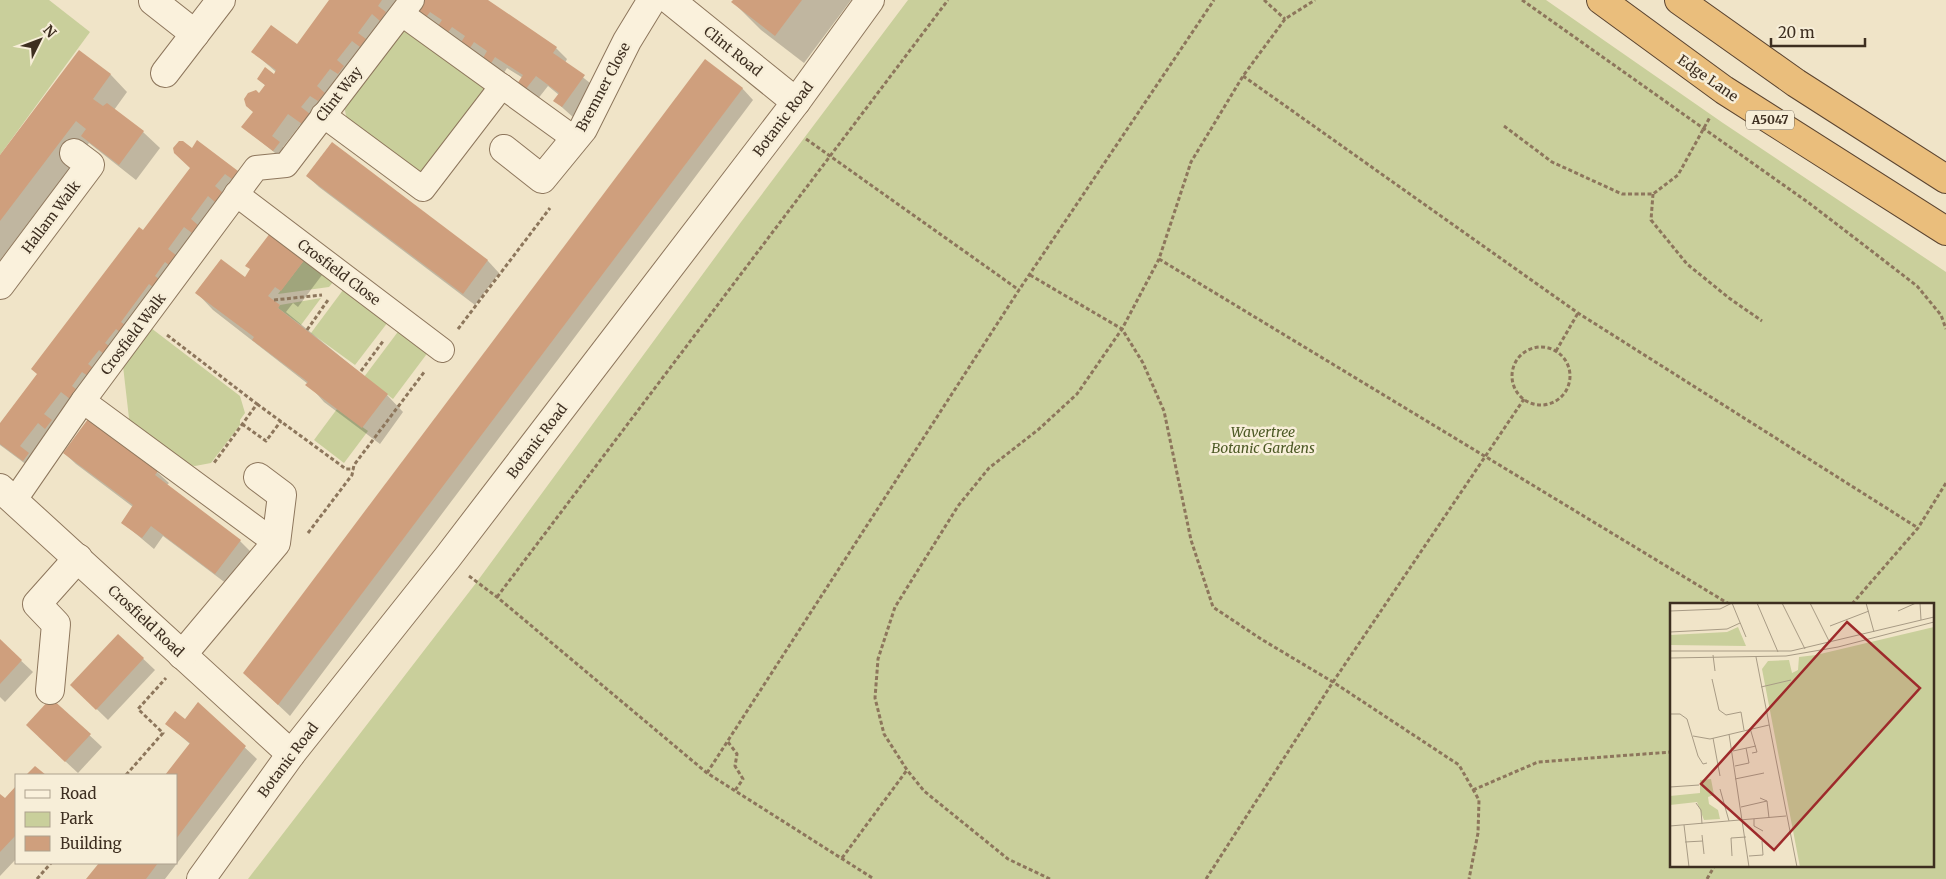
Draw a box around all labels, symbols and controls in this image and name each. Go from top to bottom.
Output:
north arrow [15,15,65,65]
scale bar [1771,15,1865,47]
text: N [39,21,60,41]
street label: Clint Road [700,22,766,80]
text: 20 m [1778,23,1815,42]
street label: Bremner Close [572,39,634,135]
street label: Edge Lane [1674,51,1742,105]
street label: Clint Way [312,62,367,125]
street label: Botanic Road [749,78,817,160]
road number: A5047 [1746,110,1794,130]
street label: Hallam Walk [18,177,84,257]
street label: Crosfield Close [294,235,384,309]
street label: Crosfield Walk [97,290,170,378]
street label: Botanic Road [503,400,571,482]
park label: Wavertree Botanic Gardens [1211,423,1315,457]
street label: Crosfield Road [104,581,188,661]
inset map [1670,603,1934,866]
street label: Botanic Road [254,719,322,801]
legend [15,774,178,864]
text: Road [60,784,96,803]
text: Park [60,809,94,828]
text: Building [60,834,122,853]

